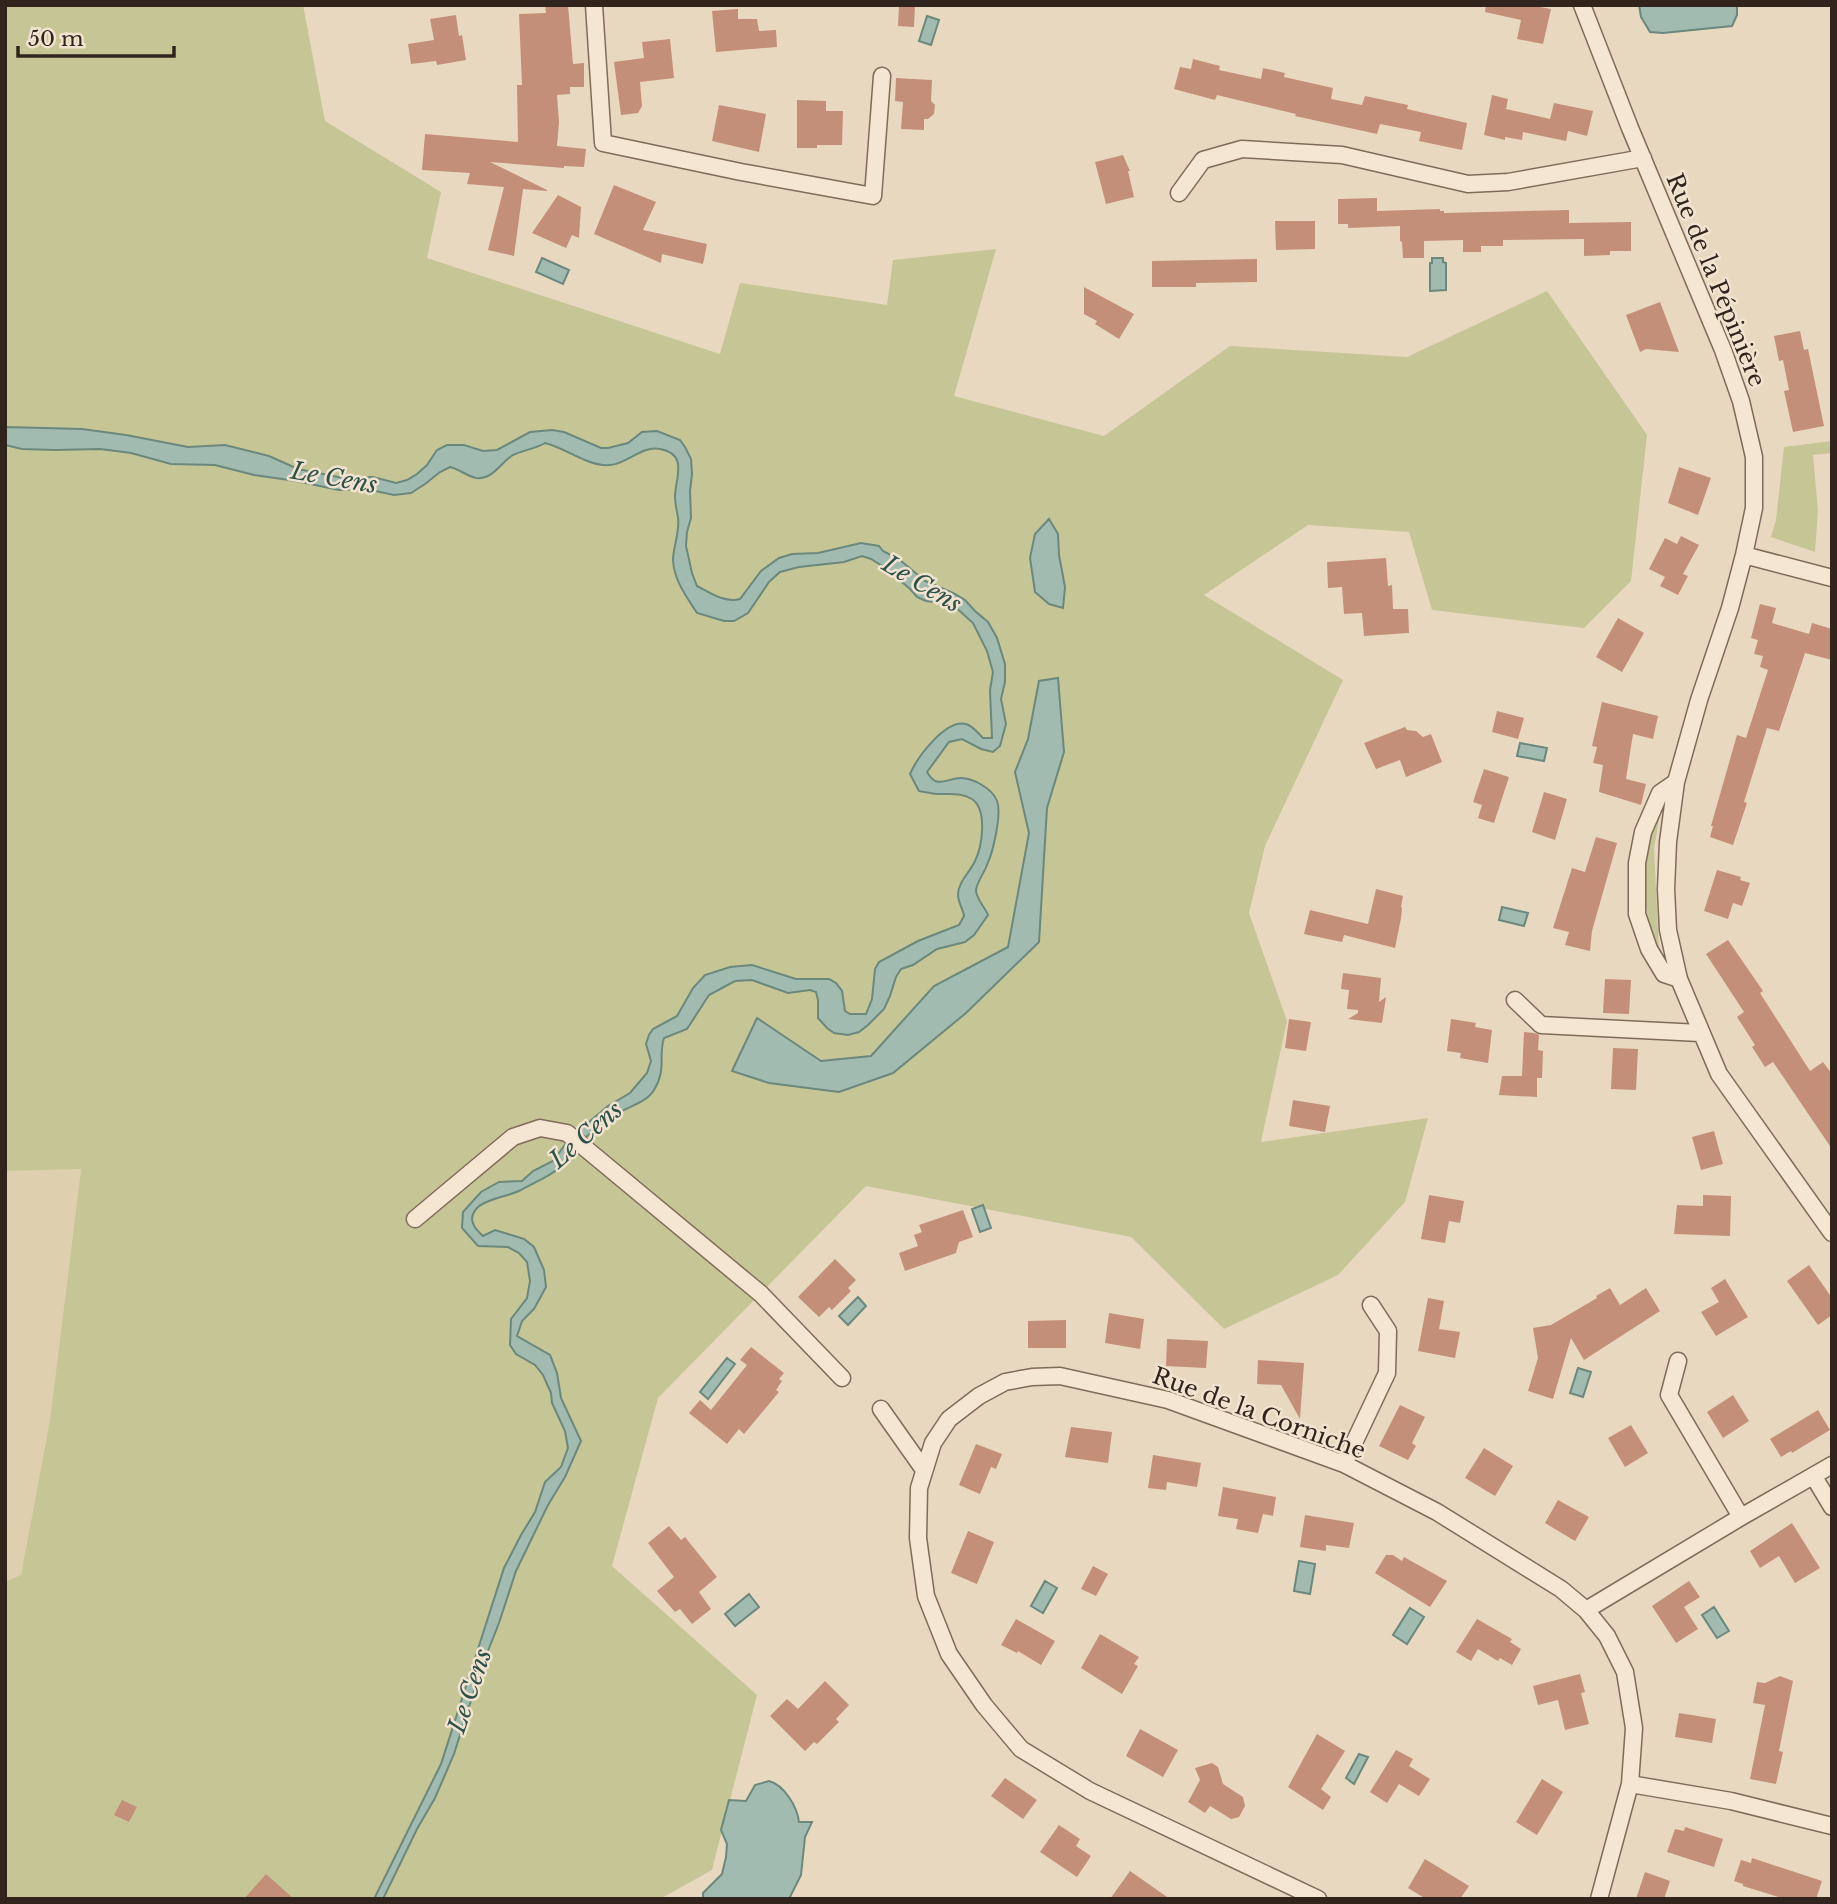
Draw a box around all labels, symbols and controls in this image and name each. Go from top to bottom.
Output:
scale bar [18,14,173,58]
text: 50 m [28,26,84,52]
street label: Rue de la Pépinière [1660,169,1772,391]
water label: Le Cens [288,456,379,499]
water label: Le Cens [877,548,967,618]
water label: Le Cens [543,1095,628,1175]
street label: Rue de la Corniche [1149,1361,1369,1465]
water label: Le Cens [441,1645,497,1738]

